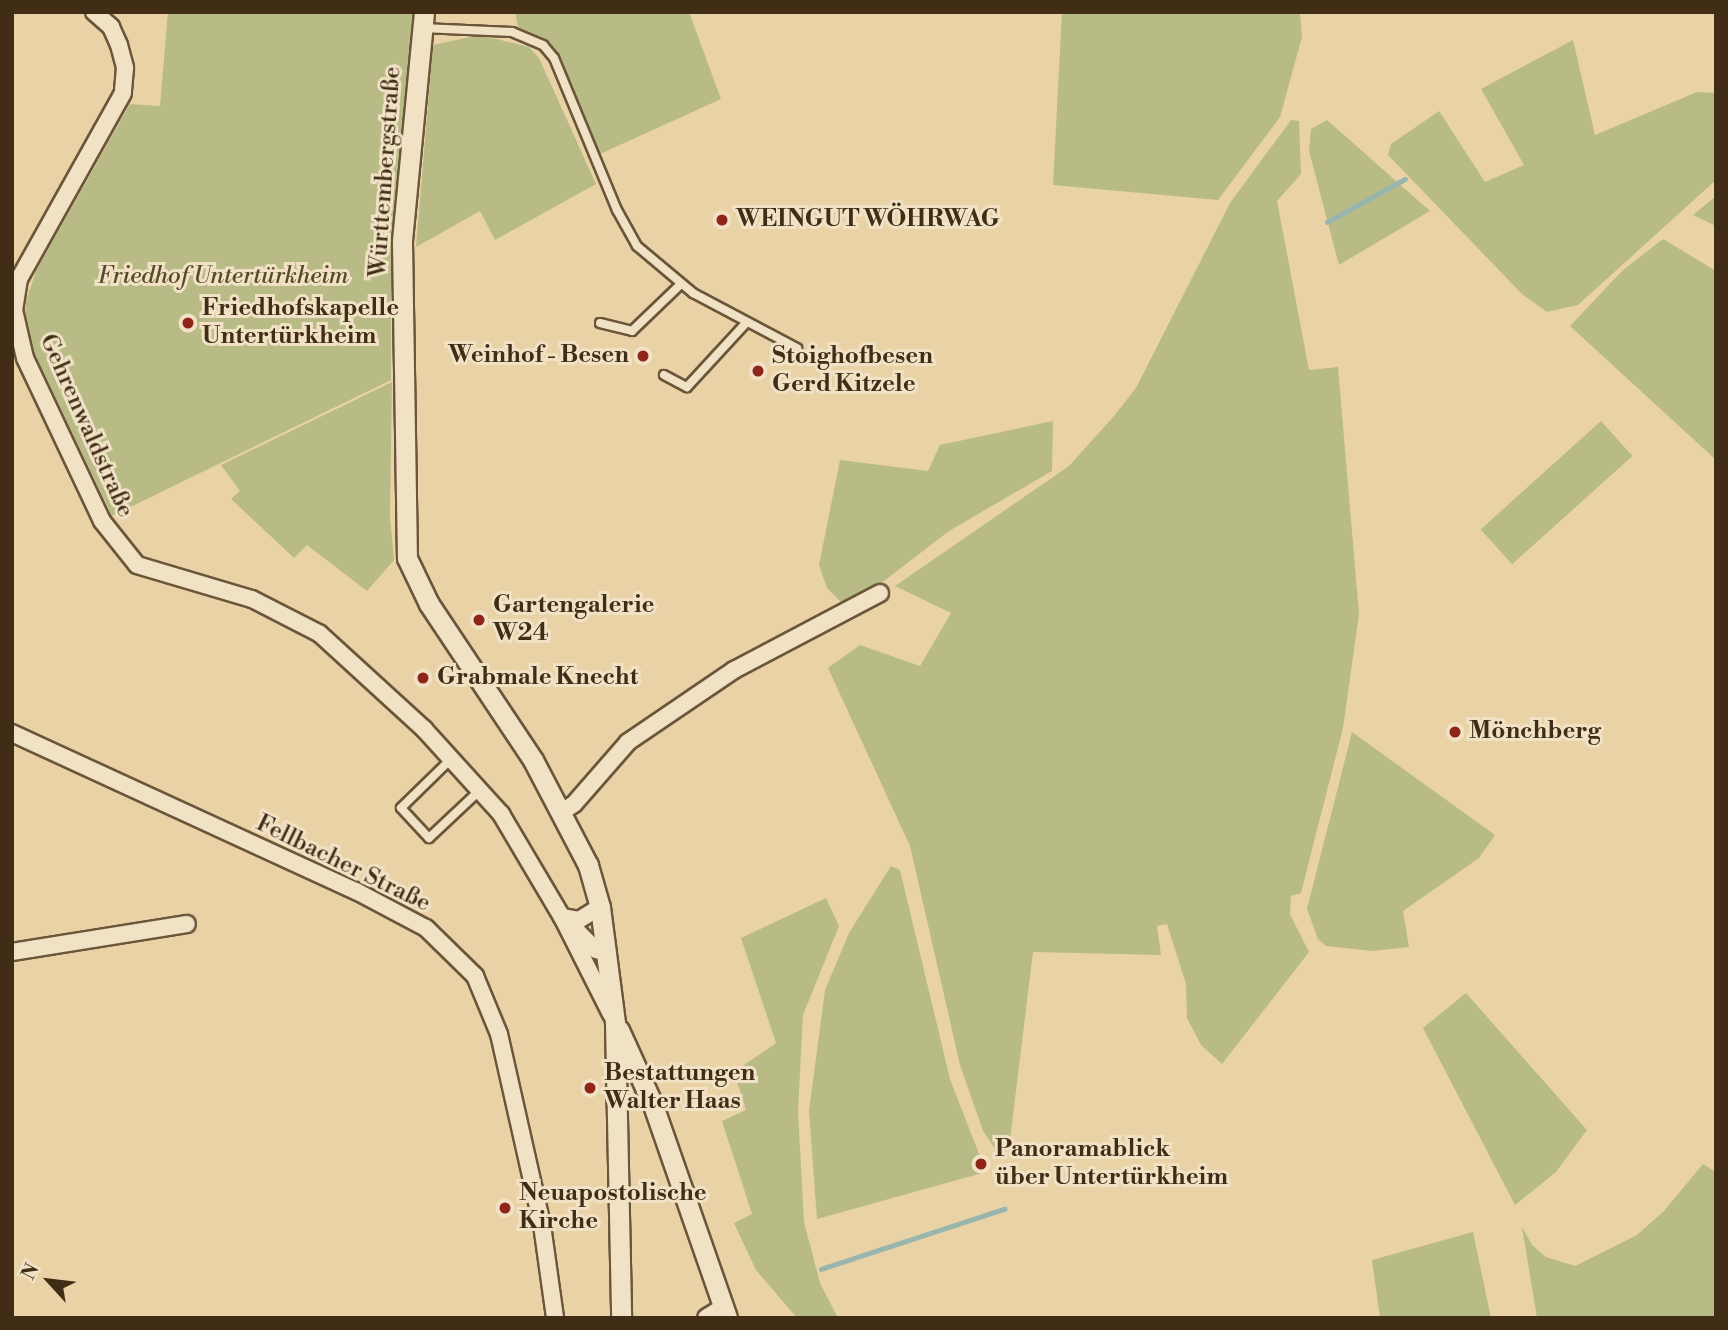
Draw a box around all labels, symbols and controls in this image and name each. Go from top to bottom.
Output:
street label: Württembergstraße [364,66,408,278]
place label: WEINGUT WÖHRWAG [736,206,1000,234]
marker: WEINGUT WÖHRWAG [714,212,730,228]
park label: Friedhof Untertürkheim [98,263,348,291]
place label: Friedhofskapelle Untertürkheim [202,295,399,351]
marker: Friedhofskapelle Untertürkheim [180,315,196,331]
street label: Gehrenwaldstraße [33,330,139,522]
place label: Weinhof - Besen [448,342,629,370]
place label: Stoighofbesen Gerd Kitzele [772,343,933,399]
marker: Weinhof - Besen [635,348,651,364]
marker: Stoighofbesen Gerd Kitzele [750,363,766,379]
place label: Gartengalerie W24 [493,592,654,648]
marker: Gartengalerie W24 [471,612,487,628]
place label: Grabmale Knecht [437,664,638,692]
marker: Grabmale Knecht [415,670,431,686]
place label: Mönchberg [1469,718,1601,746]
marker: Mönchberg [1447,724,1463,740]
street label: Fellbacher Straße [251,809,435,919]
place label: Bestattungen Walter Haas [604,1060,755,1116]
marker: Bestattungen Walter Haas [582,1080,598,1096]
place label: Panoramablick über Untertürkheim [995,1136,1228,1192]
marker: Panoramablick über Untertürkheim [973,1156,989,1172]
place label: Neuapostolische Kirche [519,1180,707,1236]
marker: Neuapostolische Kirche [497,1200,513,1216]
north arrow [14,1246,84,1316]
text: N [16,1259,44,1284]

